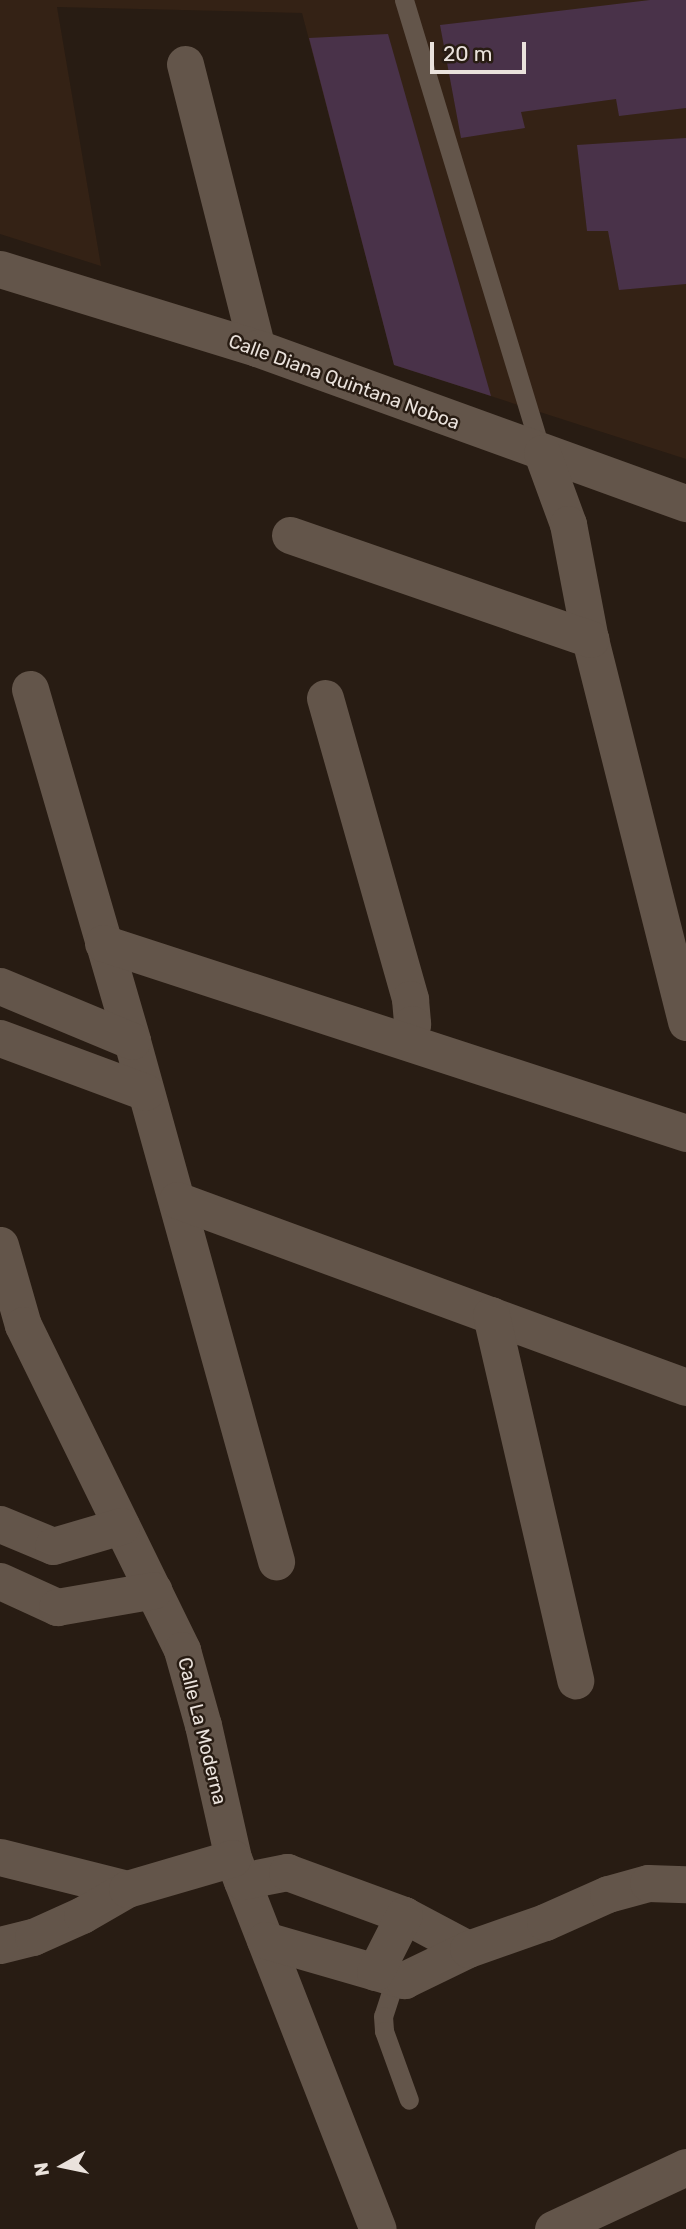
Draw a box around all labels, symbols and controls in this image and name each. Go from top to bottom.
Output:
scale bar [434,28,530,72]
text: 20 m [443,41,492,66]
street label: Calle Diana Quintana Noboa [225,330,463,434]
street label: Calle La Moderna [173,1655,231,1807]
north arrow [28,2131,98,2201]
text: N [29,2161,54,2178]

